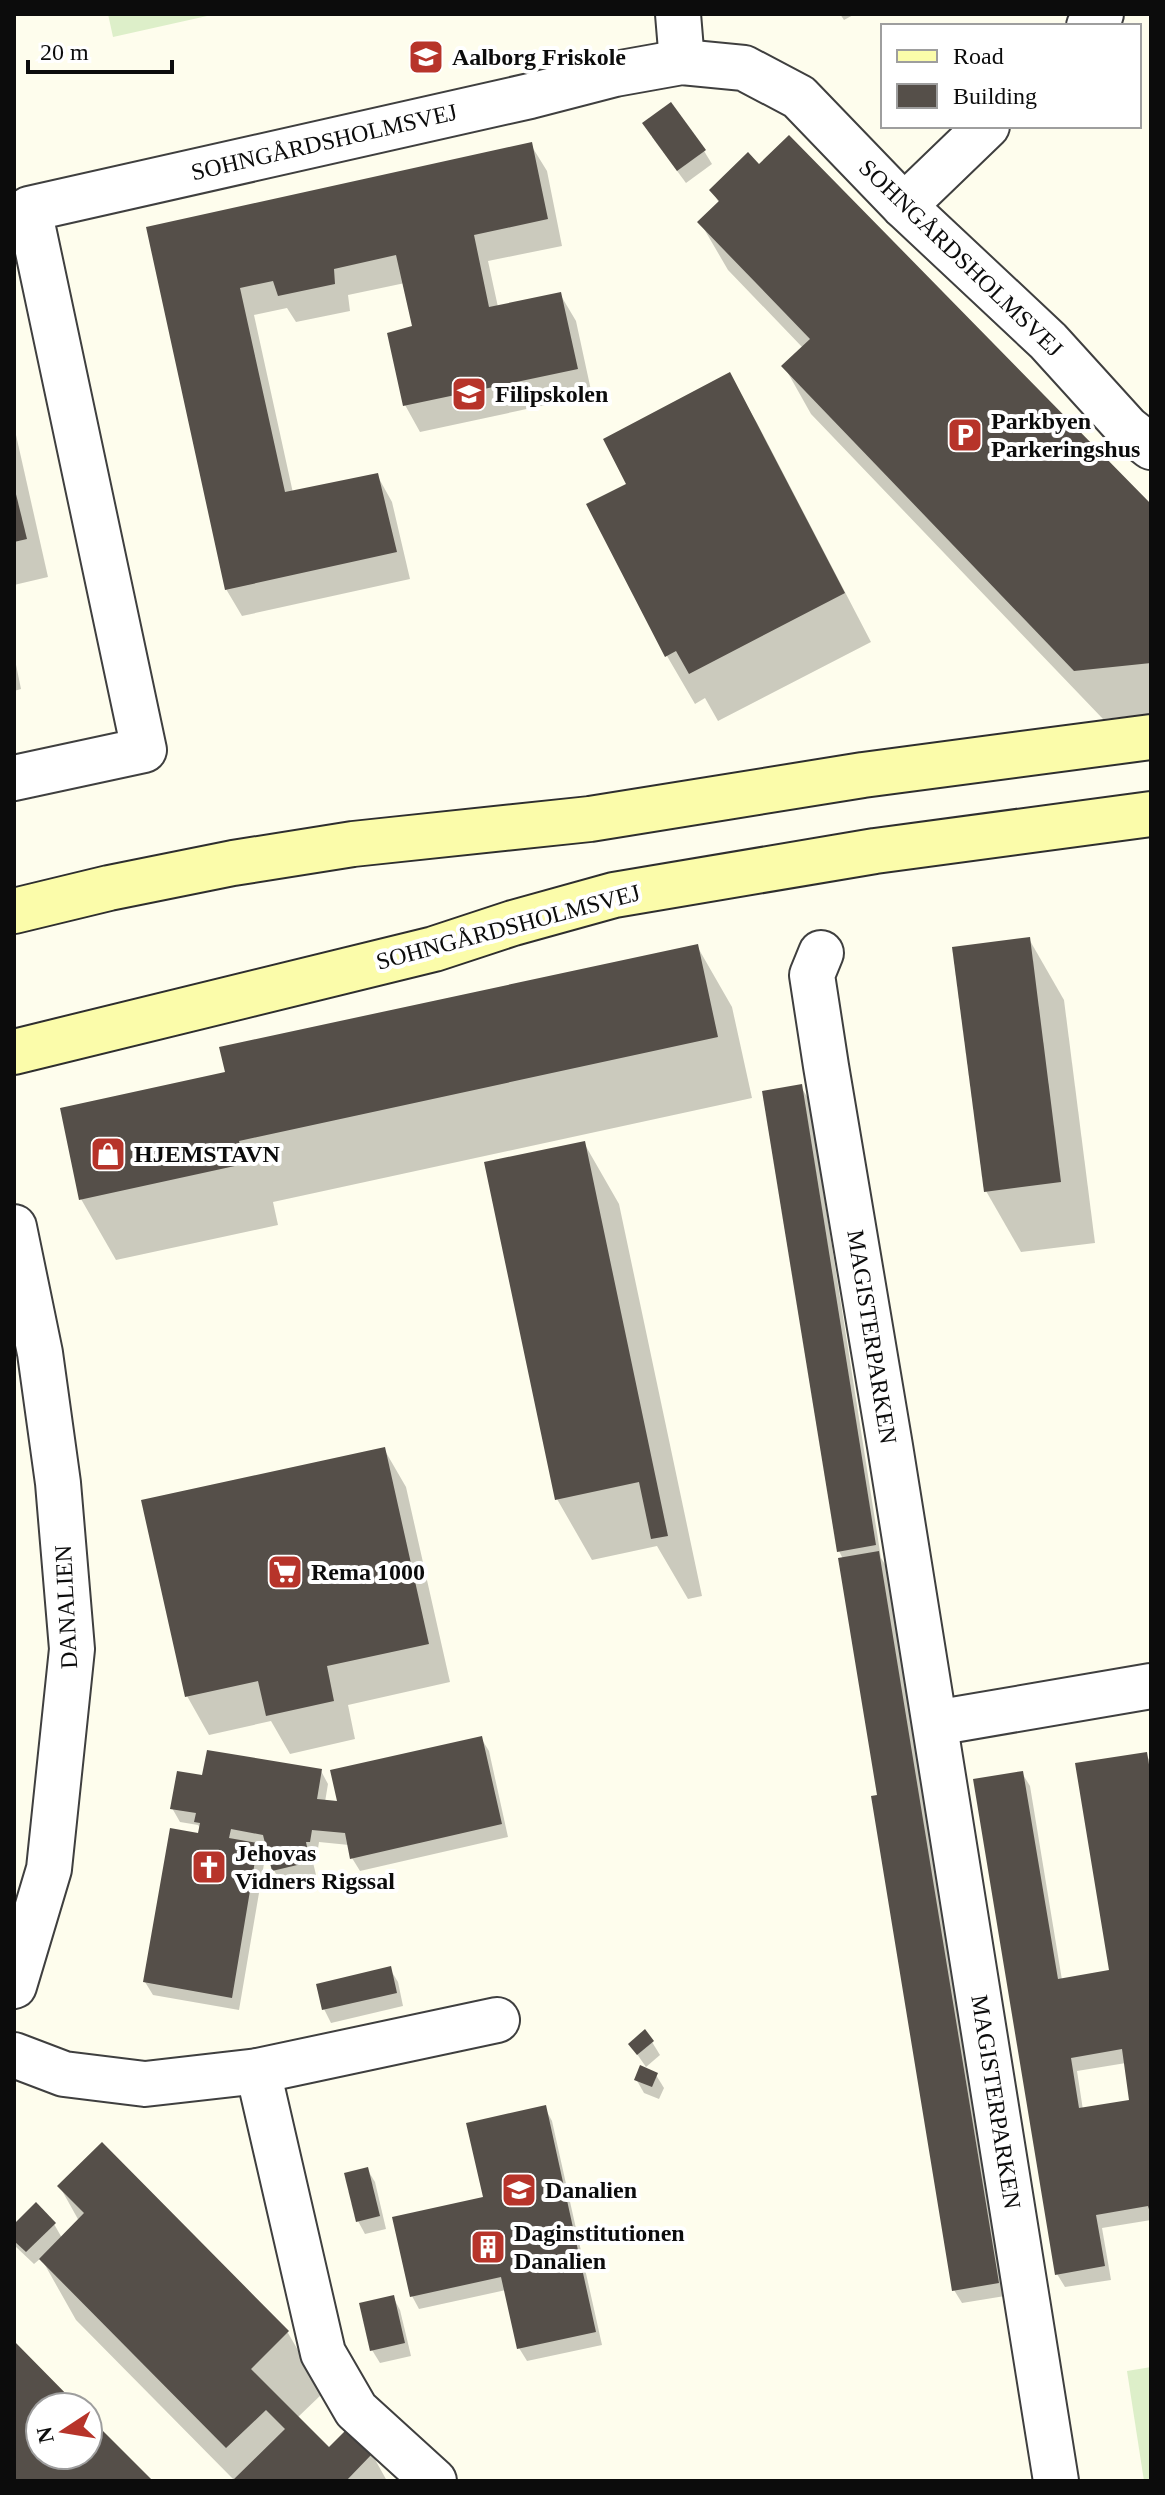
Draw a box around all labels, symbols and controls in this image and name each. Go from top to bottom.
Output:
scale bar [28,24,172,74]
legend [881,24,1141,128]
school or university icon: Aalborg Friskole [407,38,445,76]
text: 20 m [40,39,89,65]
text: Road [953,43,1004,69]
place label: Aalborg Friskole [452,44,626,70]
text: Building [953,83,1037,109]
street label: SOHNGÅRDSHOLMSVEJ [189,99,459,185]
street label: SOHNGÅRDSHOLMSVEJ [854,154,1068,362]
school or university icon: Filipskolen [450,375,488,413]
place label: Filipskolen [495,381,608,407]
place label: Parkbyen Parkeringshus [991,408,1140,462]
parking icon: Parkbyen Parkeringshus [946,416,984,454]
street label: SOHNGÅRDSHOLMSVEJ [373,879,643,975]
shop icon: HJEMSTAVN [89,1135,127,1173]
place label: HJEMSTAVN [134,1141,280,1167]
street label: MAGISTERPARKEN [842,1228,902,1446]
street label: DANALIEN [50,1544,82,1670]
supermarket icon: Rema 1000 [266,1553,304,1591]
place label: Rema 1000 [311,1559,425,1585]
place label: Jehovas Vidners Rigssal [235,1840,395,1894]
church icon: Jehovas Vidners Rigssal [190,1848,228,1886]
street label: MAGISTERPARKEN [966,1993,1026,2211]
school or university icon: Danalien [500,2171,538,2209]
place label: Danalien [545,2177,637,2203]
place label: Daginstitutionen Danalien [514,2220,685,2274]
building icon: Daginstitutionen Danalien [469,2228,507,2266]
north arrow [24,2391,104,2471]
text: N [31,2425,59,2445]

